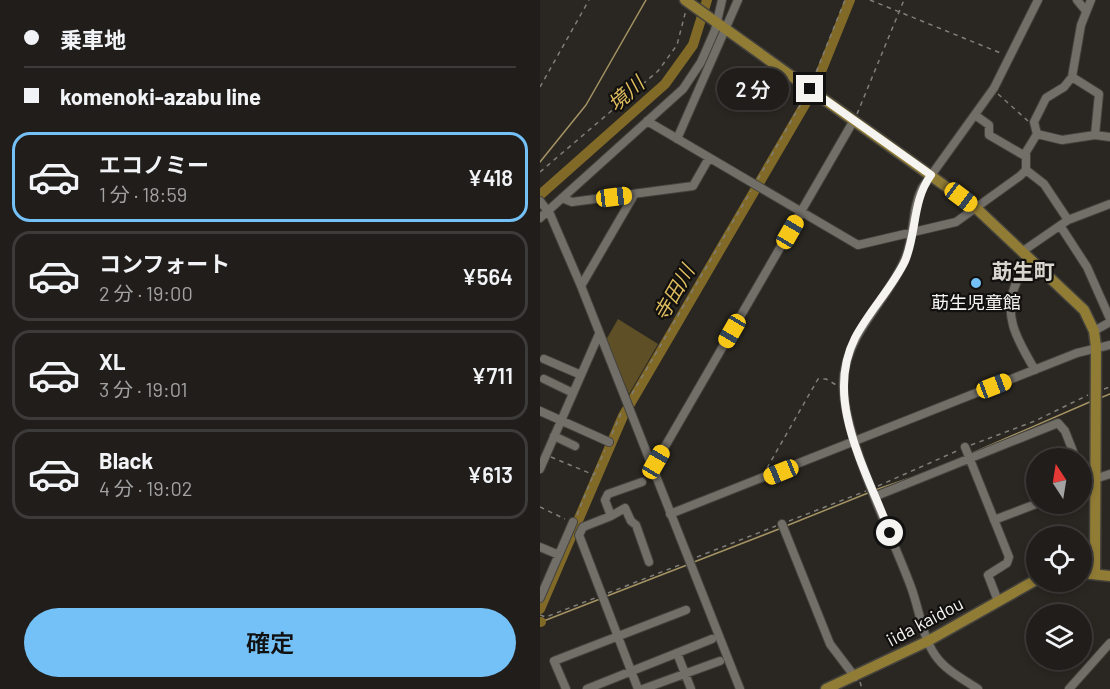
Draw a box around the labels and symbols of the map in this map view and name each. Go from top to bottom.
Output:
callout: 2 分 [717,68,789,110]
water label: 境川 [602,70,650,116]
route end [796,75,823,102]
car [941,179,981,215]
car [595,186,633,208]
car [773,212,807,252]
district label: 莇生町 [992,258,1055,283]
water label: 寺田川 [648,259,700,324]
marker: 莇生児童館 [969,276,983,290]
place label: 莇生児童館 [931,291,1021,313]
car [715,311,749,351]
car [974,371,1014,401]
car [639,442,673,482]
north arrow [1026,448,1092,514]
car [761,457,801,487]
route start [876,519,903,546]
street label: iida kaidou [882,592,967,650]

